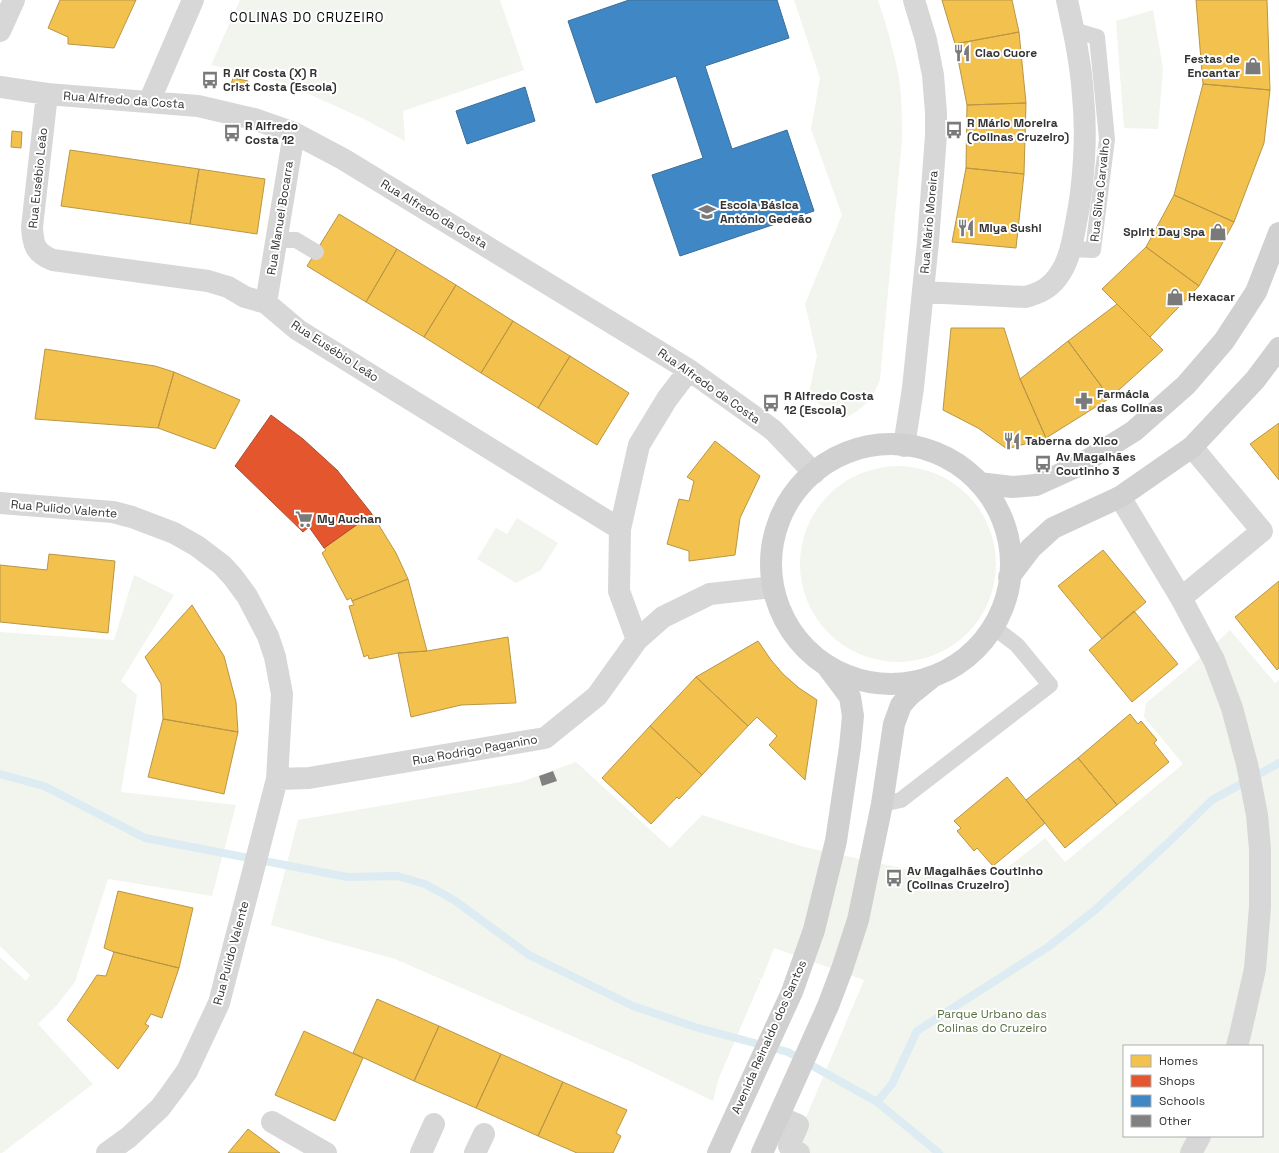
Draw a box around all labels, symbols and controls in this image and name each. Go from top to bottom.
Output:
district label: COLINAS DO CRUZEIRO [229,9,385,26]
restaurant icon: Ciao Cuore [952,43,972,63]
place label: Ciao Cuore [975,45,1037,61]
place label: Festas de Encantar [1184,51,1240,81]
shop icon: Festas de Encantar [1243,56,1263,76]
place label: R Alf Costa (X) R Crist Costa (Escola) [223,65,337,95]
bus stop icon: R Alf Costa (X) R Crist Costa (Escola) [200,70,220,90]
street label: Rua Alfredo da Costa [63,88,185,112]
place label: R Mário Moreira (Colinas Cruzeiro) [967,115,1069,145]
place label: R Alfredo Costa 12 [245,118,298,148]
bus stop icon: R Mário Moreira (Colinas Cruzeiro) [944,120,964,140]
bus stop icon: R Alfredo Costa 12 [222,123,242,143]
street label: Rua Eusébio Leão [25,127,51,229]
street label: Rua Silva Carvalho [1087,137,1113,243]
street label: Rua Manuel Bocarra [263,160,297,276]
street label: Rua Mário Moreira [917,170,941,274]
street label: Rua Alfredo da Costa [378,176,490,252]
place label: Escola Básica António Gedeão [720,197,812,227]
school or university icon: Escola Básica António Gedeão [697,202,717,222]
restaurant icon: Miya Sushi [956,218,976,238]
place label: Miya Sushi [979,220,1042,236]
shop icon: Spirit Day Spa [1208,222,1228,242]
place label: Spirit Day Spa [1123,224,1205,240]
shop icon: Hexacar [1165,287,1185,307]
place label: Hexacar [1188,289,1235,305]
street label: Rua Eusébio Leão [288,317,382,385]
street label: Rua Alfredo da Costa [655,345,763,427]
place label: Farmácia das Colinas [1097,386,1163,416]
place label: R Alfredo Costa 12 (Escola) [784,388,874,418]
pharmacy icon: Farmácia das Colinas [1074,391,1094,411]
bus stop icon: R Alfredo Costa 12 (Escola) [761,393,781,413]
restaurant icon: Taberna do Xico [1002,431,1022,451]
place label: Taberna do Xico [1025,433,1118,449]
place label: Av Magalhães Coutinho 3 [1056,449,1136,479]
bus stop icon: Av Magalhães Coutinho 3 [1033,454,1053,474]
street label: Rua Pulido Valente [10,496,118,522]
supermarket icon: My Auchan [294,509,314,529]
place label: My Auchan [317,511,382,527]
street label: Rua Rodrigo Paganino [411,731,539,769]
place label: Av Magalhães Coutinho (Colinas Cruzeiro) [907,863,1043,893]
bus stop icon: Av Magalhães Coutinho (Colinas Cruzeiro) [884,868,904,888]
street label: Rua Pulido Valente [209,899,253,1007]
street label: Avenida Reinaldo dos Santos [728,958,810,1116]
park label: Parque Urbano das Colinas do Cruzeiro [937,1006,1047,1036]
legend [1123,1045,1263,1137]
text: Homes [1159,1053,1198,1069]
text: Shops [1159,1073,1195,1089]
text: Schools [1159,1093,1205,1109]
text: Other [1159,1113,1192,1129]

